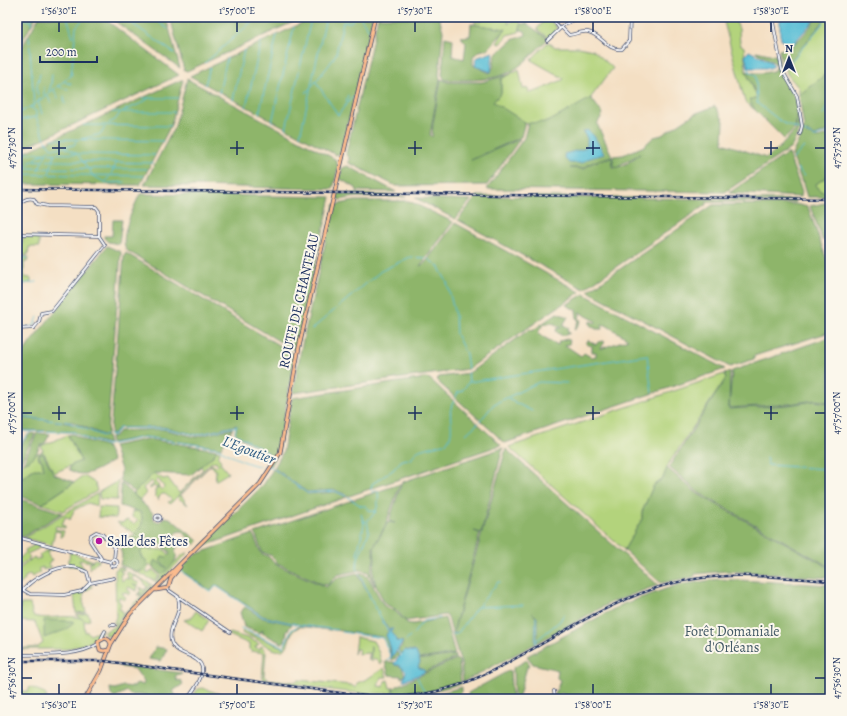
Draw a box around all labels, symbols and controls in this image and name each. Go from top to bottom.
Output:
text: 1°56'30"E [41,4,77,17]
text: 1°57'00"E [219,4,255,17]
text: 1°57'30"E [397,4,433,17]
text: 1°58'00"E [575,4,612,17]
text: 1°58'30"E [753,4,789,17]
scale bar [40,38,97,64]
north arrow [769,38,809,78]
text: N [785,41,793,56]
text: 200 m [46,44,77,60]
text: 47°57'30"N [5,127,18,169]
text: 47°57'30"N [830,127,843,169]
street label: ROUTE DE CHANTEAU [274,231,324,370]
text: 47°57'00"N [5,392,18,434]
text: 47°57'00"N [830,392,843,434]
water label: L'Egoutier [220,431,279,470]
place label: Salle des Fêtes [107,532,188,551]
marker: Salle des Fêtes [94,536,104,546]
park label: Forêt Domaniale d'Orléans [684,622,780,657]
text: 47°56'30"N [5,657,18,699]
text: 47°56'30"N [830,657,843,699]
text: 1°56'30"E [41,698,77,711]
text: 1°57'00"E [219,698,255,711]
text: 1°57'30"E [397,698,433,711]
text: 1°58'00"E [575,698,612,711]
text: 1°58'30"E [753,698,789,711]

